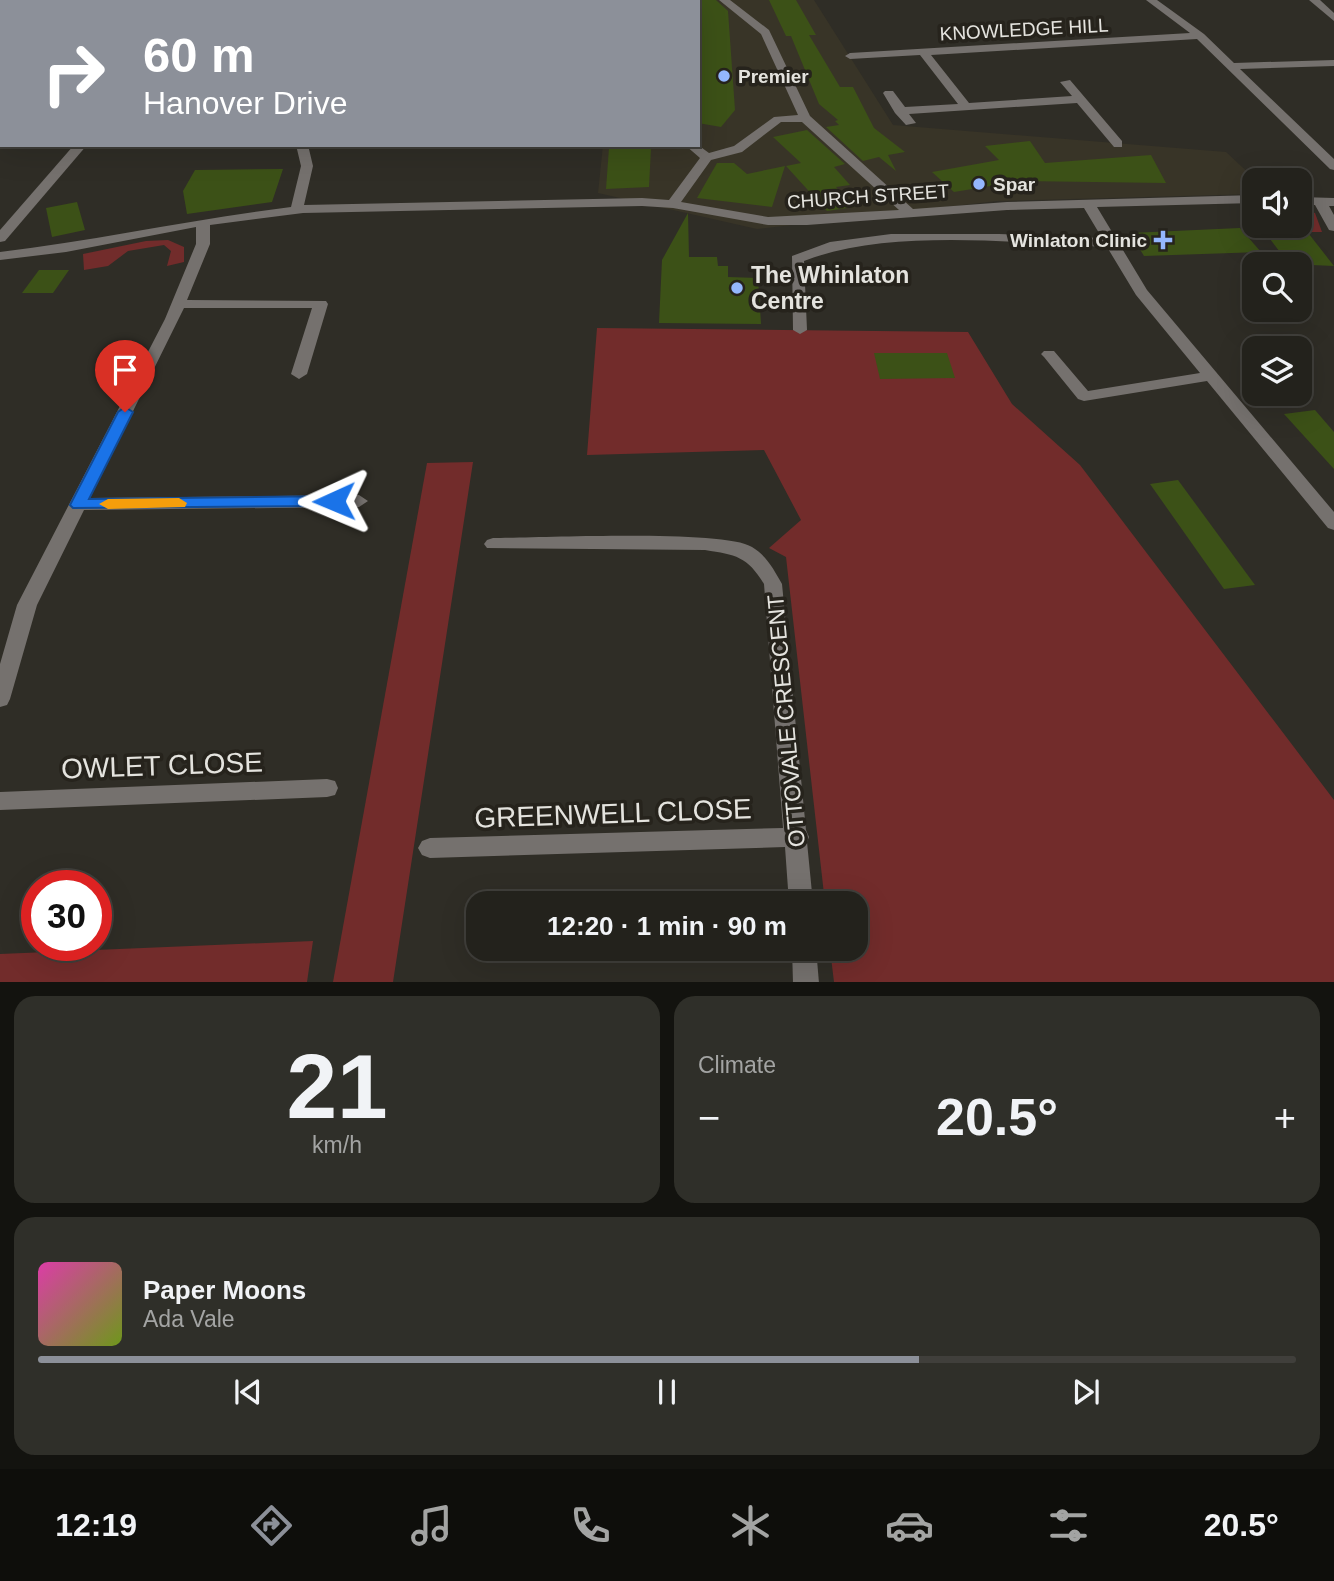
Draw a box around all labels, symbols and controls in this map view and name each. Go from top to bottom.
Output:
street label: KNOWLEDGE HILL [939,15,1109,44]
icon: right [28,28,119,119]
text: 60 m [143,28,255,82]
place label: Premier [738,66,809,87]
marker: Premier [716,68,732,84]
text: Hanover Drive [143,85,348,121]
map controls [1242,168,1312,406]
button: sound [1242,168,1312,238]
place label: Spar [993,174,1036,195]
marker: Spar [971,176,987,192]
street label: CHURCH STREET [786,180,950,213]
place label: Winlaton Clinic [1010,230,1147,251]
marker: Winlaton Clinic [1153,230,1173,250]
button: search [1242,252,1312,322]
place label: The Whinlaton Centre [751,262,909,314]
marker: The Whinlaton Centre [729,280,745,296]
button: layers [1242,336,1312,406]
pin [95,340,155,412]
icon: arrive [106,351,144,389]
position arrow [297,464,371,538]
street label: OTTOVALE CRESCENT [762,594,810,848]
street label: OWLET CLOSE [61,746,263,785]
street label: GREENWELL CLOSE [474,793,752,834]
speed limit sign: 30 [21,870,112,961]
text: 12:20 · 1 min · 90 m [547,911,787,941]
text: 21 [286,1036,388,1137]
text: Climate [698,1052,776,1078]
text: 20.5° [936,1088,1058,1146]
text: − [698,1097,720,1139]
text: + [1274,1097,1296,1139]
text: km/h [312,1132,362,1158]
text: Paper Moons [143,1275,306,1305]
text: Ada Vale [143,1306,235,1332]
icon: previous [229,1373,267,1411]
icon: pause [648,1373,686,1411]
icon: next [1067,1373,1105,1411]
icon: directions [247,1501,296,1550]
icon: music [407,1501,456,1550]
icon: phone [566,1501,615,1550]
icon: climate [726,1501,775,1550]
icon: car [885,1501,934,1550]
icon: filters [1044,1501,1093,1550]
text: 12:19 [55,1507,137,1543]
text: 20.5° [1204,1507,1279,1543]

